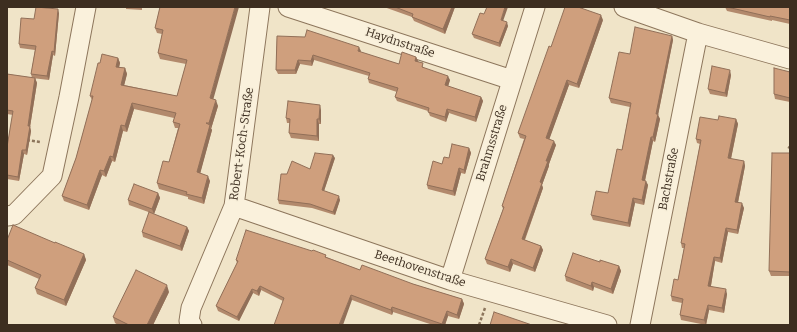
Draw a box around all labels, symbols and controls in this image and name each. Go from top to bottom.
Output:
street label: Haydnstraße [363,25,437,61]
street label: Robert-Koch-Straße [227,87,257,201]
street label: Brahmsstraße [473,103,511,183]
street label: Bachstraße [656,147,682,211]
street label: Beethovenstraße [373,247,467,291]

